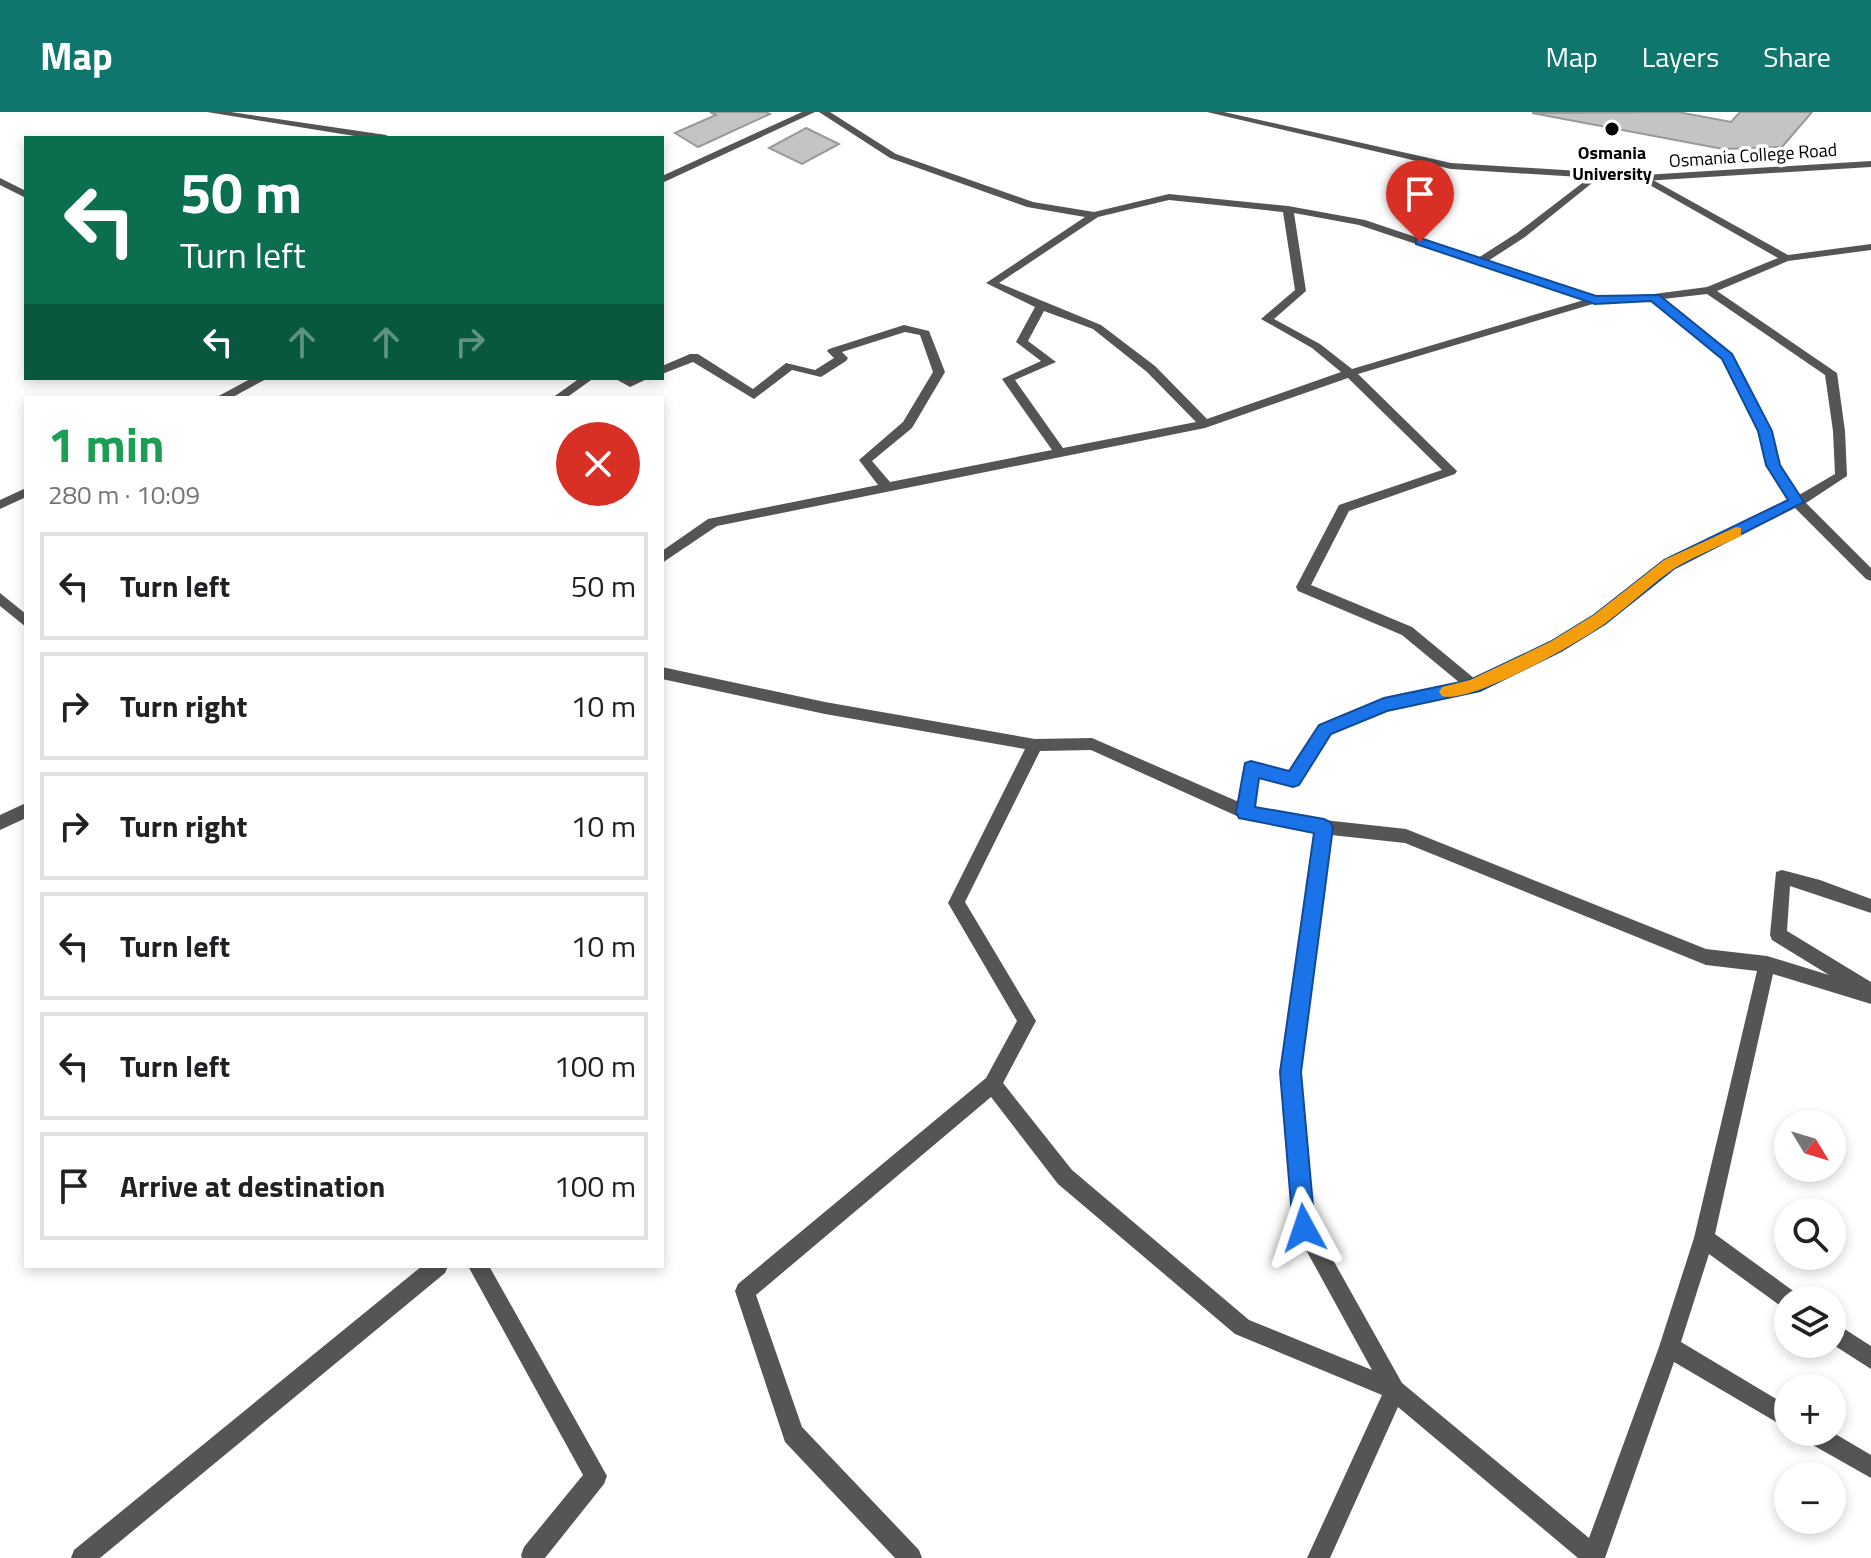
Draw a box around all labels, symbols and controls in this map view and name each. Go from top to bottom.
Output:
text: Map [40,27,113,85]
text: Map [1545,35,1598,78]
text: Layers [1642,35,1719,78]
text: Share [1763,35,1831,78]
marker: Osmania University [1603,120,1621,138]
street label: Osmania College Road [1668,136,1838,174]
place label: Osmania University [1572,139,1652,187]
text: 50 m [180,150,302,235]
pin [1386,160,1454,242]
icon: left [48,168,152,272]
icon: arrive [1398,172,1442,216]
text: Turn left [180,227,306,282]
icon: left [196,320,240,364]
icon: ahead [280,320,324,364]
icon: ahead [364,320,408,364]
icon: right [448,320,492,364]
text: 1 min [48,408,165,481]
button: close [556,422,640,506]
text: 280 m · 10:09 [48,475,200,514]
text: Turn left [120,563,230,609]
text: 50 m [571,563,636,609]
icon: left [52,564,96,608]
text: Turn right [120,683,248,729]
text: 10 m [571,683,636,729]
icon: right [52,684,96,728]
text: Turn right [120,803,248,849]
text: 10 m [571,803,636,849]
icon: right [52,804,96,848]
text: Turn left [120,923,230,969]
text: 10 m [571,923,636,969]
icon: left [52,924,96,968]
text: Turn left [120,1043,230,1089]
text: 100 m [554,1043,636,1089]
icon: left [52,1044,96,1088]
north arrow [1774,1110,1846,1182]
map controls [1774,1110,1846,1534]
text: Arrive at destination [120,1163,385,1209]
text: 100 m [554,1163,636,1209]
icon: arrive [52,1164,96,1208]
position arrow [1262,1186,1346,1270]
button: search [1774,1198,1846,1270]
button: layers [1774,1286,1846,1358]
button: + [1774,1374,1846,1446]
button: − [1774,1462,1846,1534]

